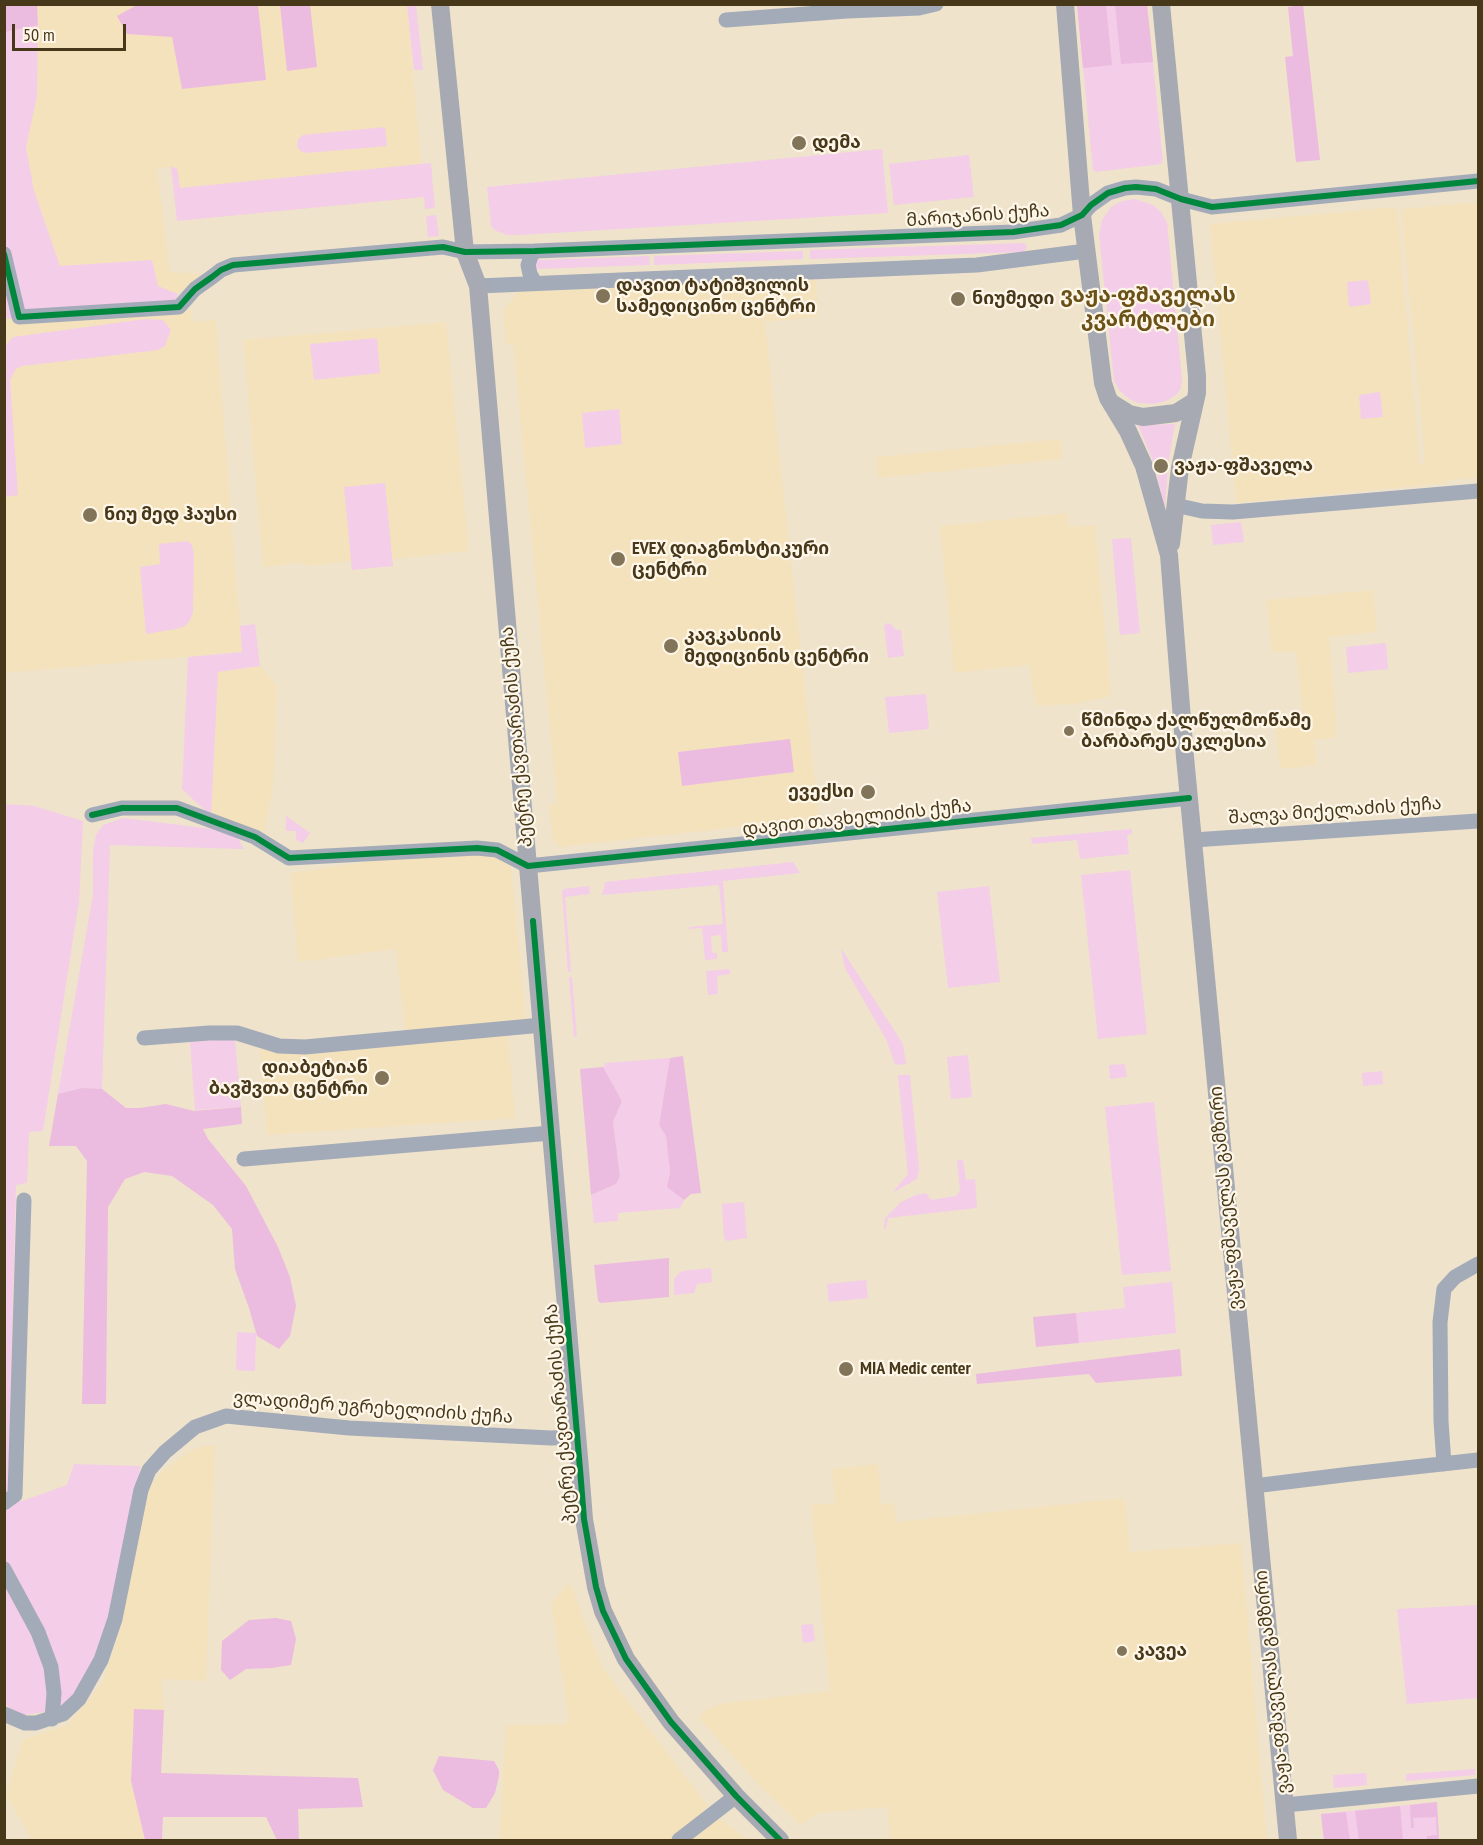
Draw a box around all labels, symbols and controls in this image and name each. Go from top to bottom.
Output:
scale bar [15,12,129,50]
text: 50 m [23,23,55,46]
place label: დემა [812,132,861,154]
marker: დემა [790,134,808,152]
street label: მარიჯანის ქუჩა [906,200,1050,232]
place label: დავით ტატიშვილის სამედიცინო ცენტრი [616,275,816,318]
district label: ვაჟა-ფშაველას კვარტლები [1060,283,1236,333]
marker: დავით ტატიშვილის სამედიცინო ცენტრი [594,287,612,305]
place label: ნიუმედი [972,288,1054,310]
marker: ნიუმედი [949,290,967,308]
place label: ვაჟა-ფშაველა [1174,455,1313,477]
marker: ვაჟა-ფშაველა [1152,457,1170,475]
place label: ნიუ მედ ჰაუსი [104,504,237,526]
marker: ნიუ მედ ჰაუსი [81,506,99,524]
place label: EVEX დიაგნოსტიკური ცენტრი [632,538,829,580]
marker: EVEX დიაგნოსტიკური ცენტრი [609,550,627,568]
place label: კავკასიის მედიცინის ცენტრი [684,625,869,668]
street label: პეტრე ქავთარაძის ქუჩა [497,626,537,848]
marker: კავკასიის მედიცინის ცენტრი [662,637,680,655]
place label: წმინდა ქალწულმოწამე ბარბარეს ეკლესია [1081,710,1311,752]
marker: წმინდა ქალწულმოწამე ბარბარეს ეკლესია [1062,724,1076,738]
place label: ევექსი [788,781,854,803]
marker: ევექსი [859,783,877,801]
street label: შალვა მიქელაძის ქუჩა [1228,793,1442,829]
street label: დავით თავხელიძის ქუჩა [741,795,973,841]
place label: დიაბეტიან ბავშვთა ცენტრი [209,1057,368,1100]
marker: დიაბეტიან ბავშვთა ცენტრი [373,1069,391,1087]
street label: ვაჟა-ფშაველას გამზირი [1205,1085,1247,1311]
street label: პეტრე ქავთარაძის ქუჩა [541,1303,581,1525]
place label: MIA Medic center [860,1358,971,1380]
marker: MIA Medic center [837,1360,855,1378]
street label: ვლადიმერ უგრეხელიძის ქუჩა [232,1387,514,1429]
street label: ვაჟა-ფშაველას გამზირი [1251,1569,1295,1795]
place label: კავეა [1134,1640,1187,1662]
marker: კავეა [1115,1644,1129,1658]

